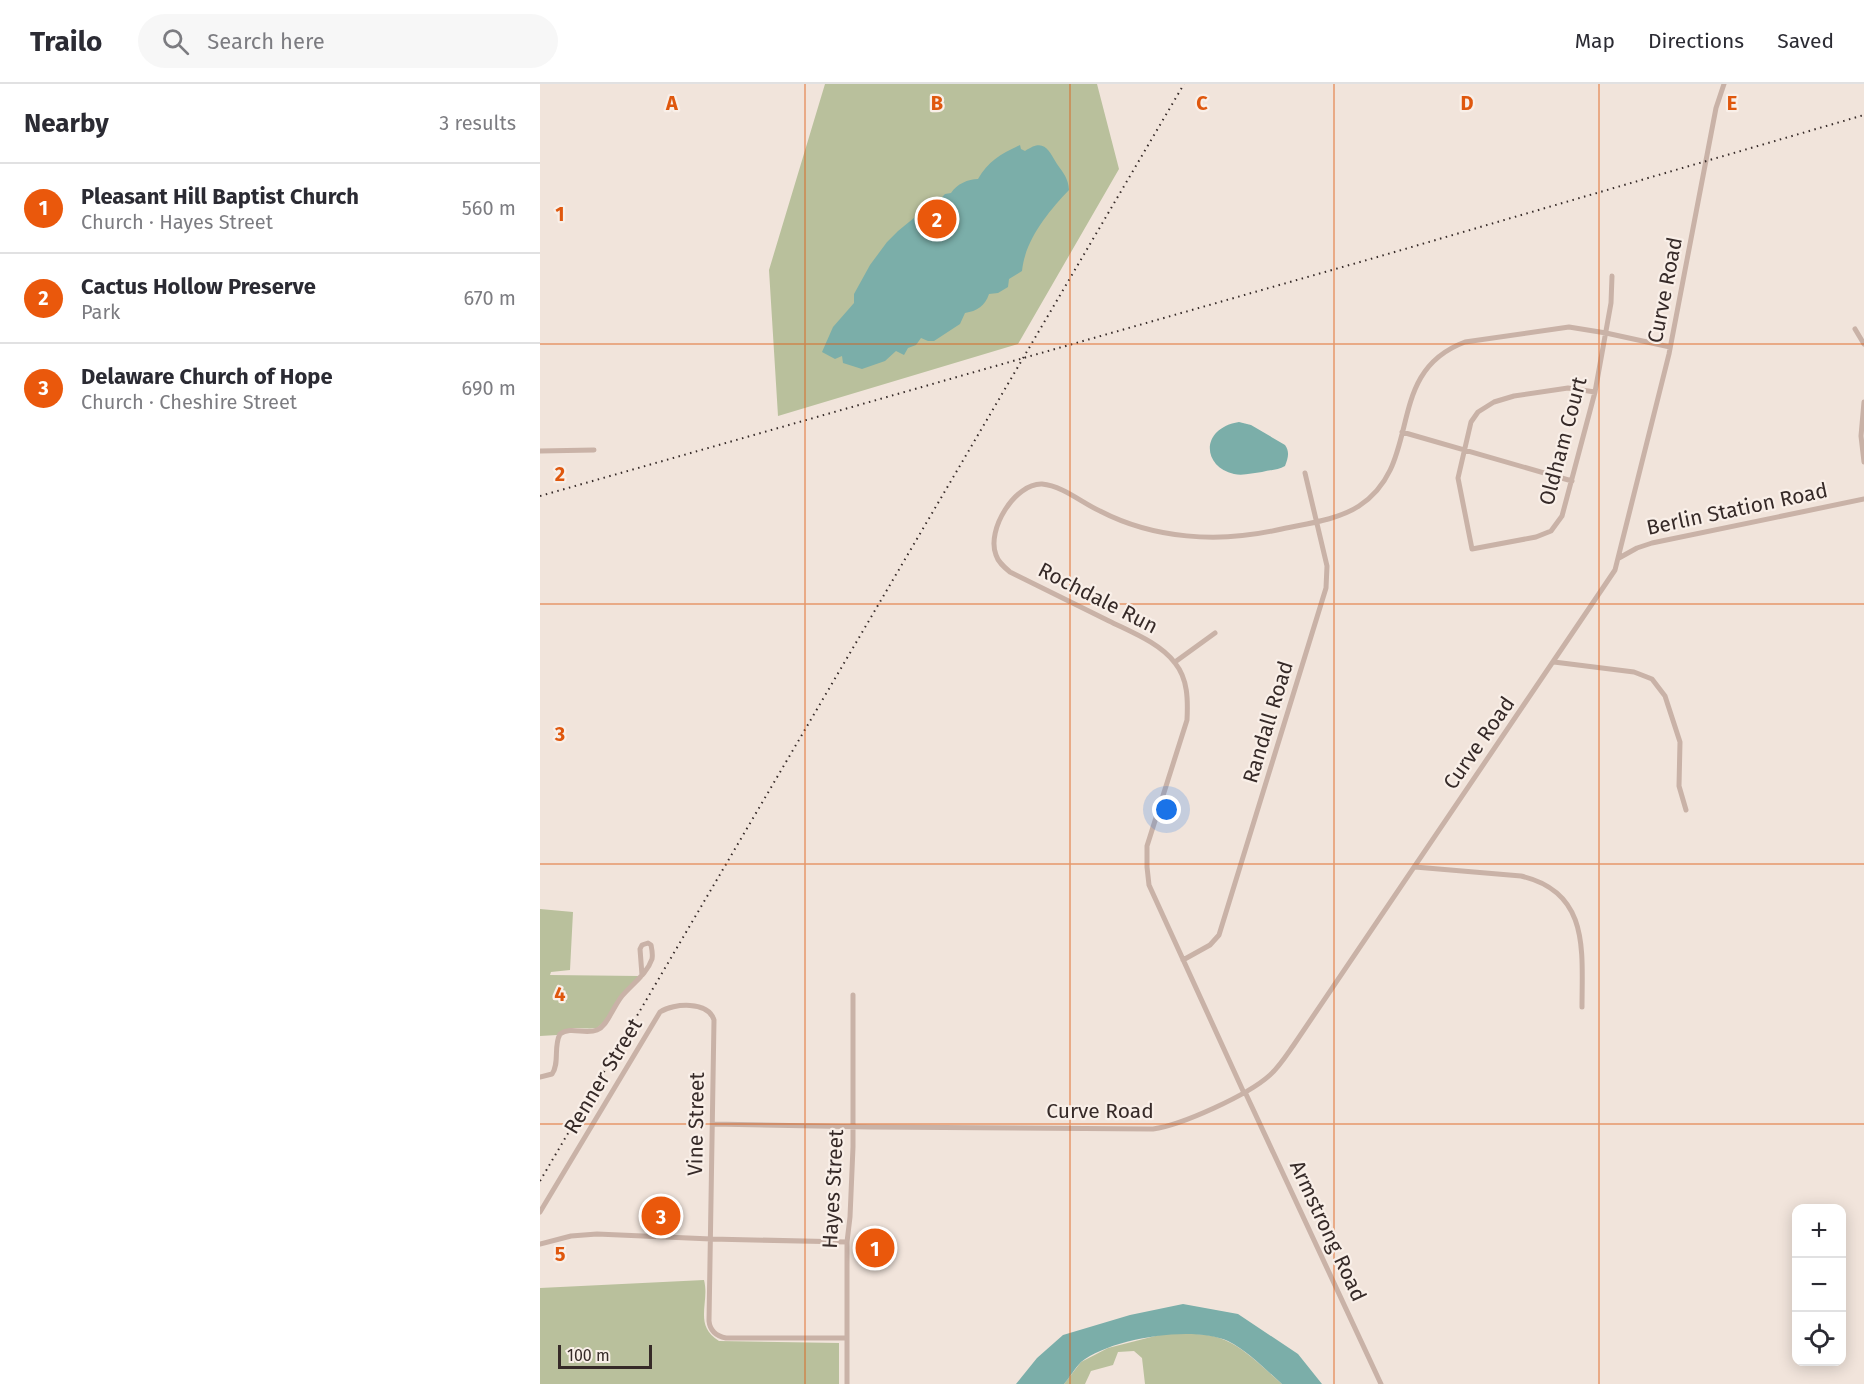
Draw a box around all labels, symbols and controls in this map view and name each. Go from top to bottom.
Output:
search box [138,14,558,68]
text: Trailo [30,25,102,58]
icon: search [159,25,192,58]
text: Search here [207,28,325,55]
text: Map [1575,28,1615,54]
text: Directions [1648,28,1744,54]
text: Saved [1777,28,1834,54]
text: A [665,91,679,115]
text: B [931,91,943,115]
text: C [1196,91,1208,115]
text: D [1460,91,1474,115]
text: E [1727,91,1737,115]
text: Nearby [24,108,109,139]
text: 3 results [439,111,516,135]
text: Pleasant Hill Baptist Church [81,183,359,210]
text: 1 [39,196,48,220]
text: 560 m [462,196,516,220]
pin: 2 [918,196,956,242]
text: 1 [555,202,565,226]
text: Church · Hayes Street [81,210,273,234]
street label: Curve Road [1642,235,1688,345]
text: Cactus Hollow Preserve [81,273,316,300]
text: 2 [38,286,49,310]
text: 670 m [464,286,516,310]
text: Park [81,300,120,324]
text: Delaware Church of Hope [81,363,333,390]
street label: Oldham Court [1533,374,1593,508]
text: 3 [38,376,49,400]
text: 690 m [462,376,516,400]
text: Church · Cheshire Street [81,390,297,414]
text: 2 [555,462,565,486]
street label: Berlin Station Road [1644,477,1830,541]
street label: Rochdale Run [1034,557,1162,639]
street label: Randall Road [1237,658,1299,786]
street label: Curve Road [1438,692,1520,794]
text: 3 [554,722,565,746]
your location [1152,795,1181,824]
text: 4 [554,982,566,1006]
street label: Renner Street [558,1013,648,1139]
street label: Vine Street [682,1071,710,1176]
street label: Curve Road [1046,1098,1154,1124]
street label: Hayes Street [817,1128,849,1249]
street label: Armstrong Road [1284,1156,1372,1306]
pin: 3 [642,1194,680,1238]
map controls [1792,1204,1846,1366]
button: + [1792,1204,1846,1258]
pin: 1 [856,1226,894,1270]
text: 5 [555,1242,566,1266]
button: − [1792,1258,1846,1312]
button: locate [1792,1312,1846,1366]
scale bar [558,1342,652,1370]
text: 100 m [567,1346,610,1365]

